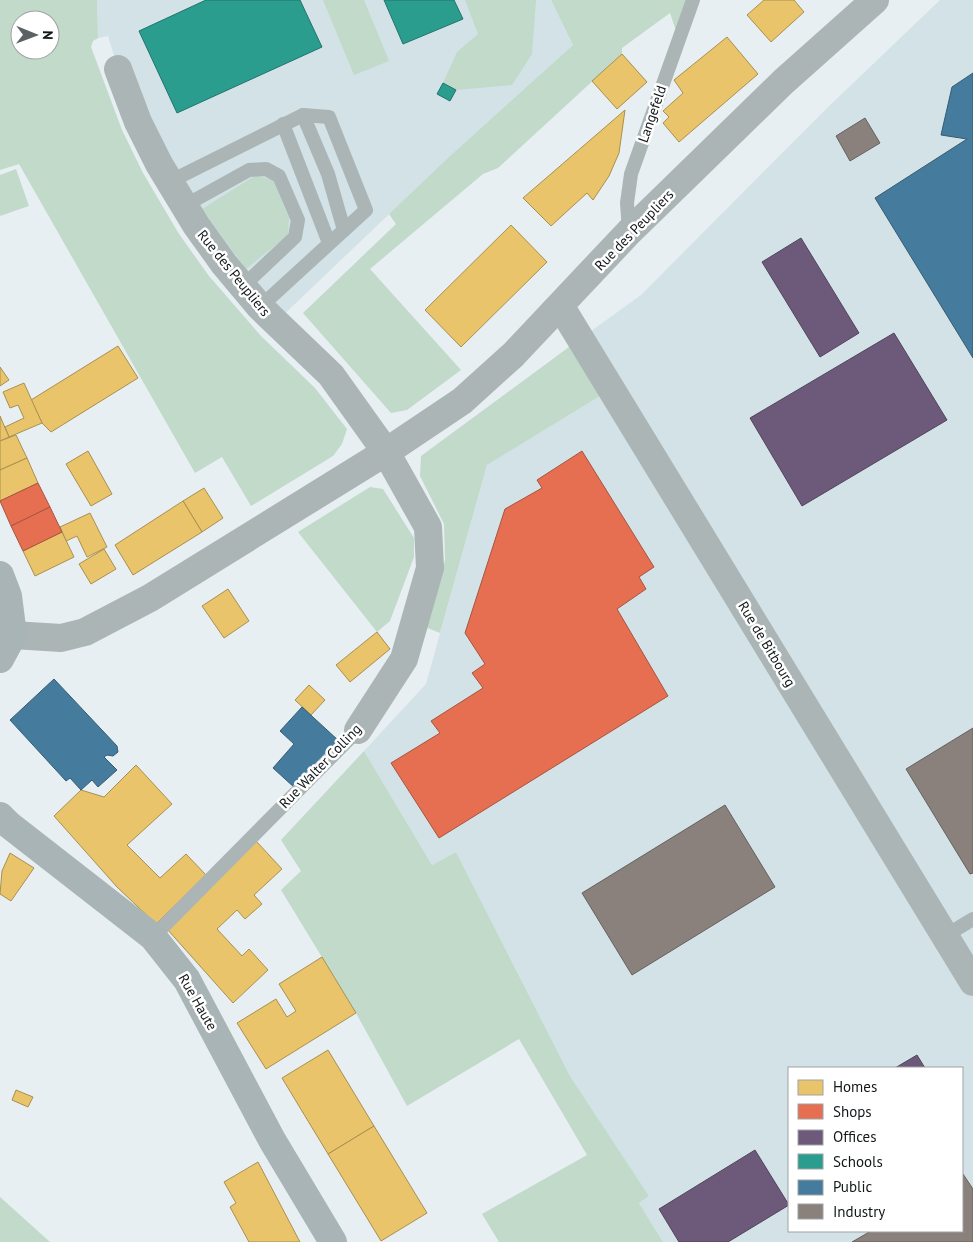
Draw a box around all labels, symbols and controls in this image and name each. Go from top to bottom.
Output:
north arrow [10,10,60,60]
text: N [39,30,57,40]
street label: Langefeld [634,83,670,145]
street label: Rue des Peupliers [591,186,677,274]
street label: Rue des Peupliers [194,226,274,320]
street label: Rue de Bitbourg [734,598,800,690]
street label: Rue Walter Colling [275,720,365,812]
street label: Rue Haute [175,971,221,1033]
legend [788,1067,963,1232]
text: Homes [833,1077,877,1096]
text: Shops [833,1102,872,1121]
text: Offices [833,1127,877,1146]
text: Schools [833,1152,883,1171]
text: Public [833,1177,872,1196]
text: Industry [833,1202,885,1221]

